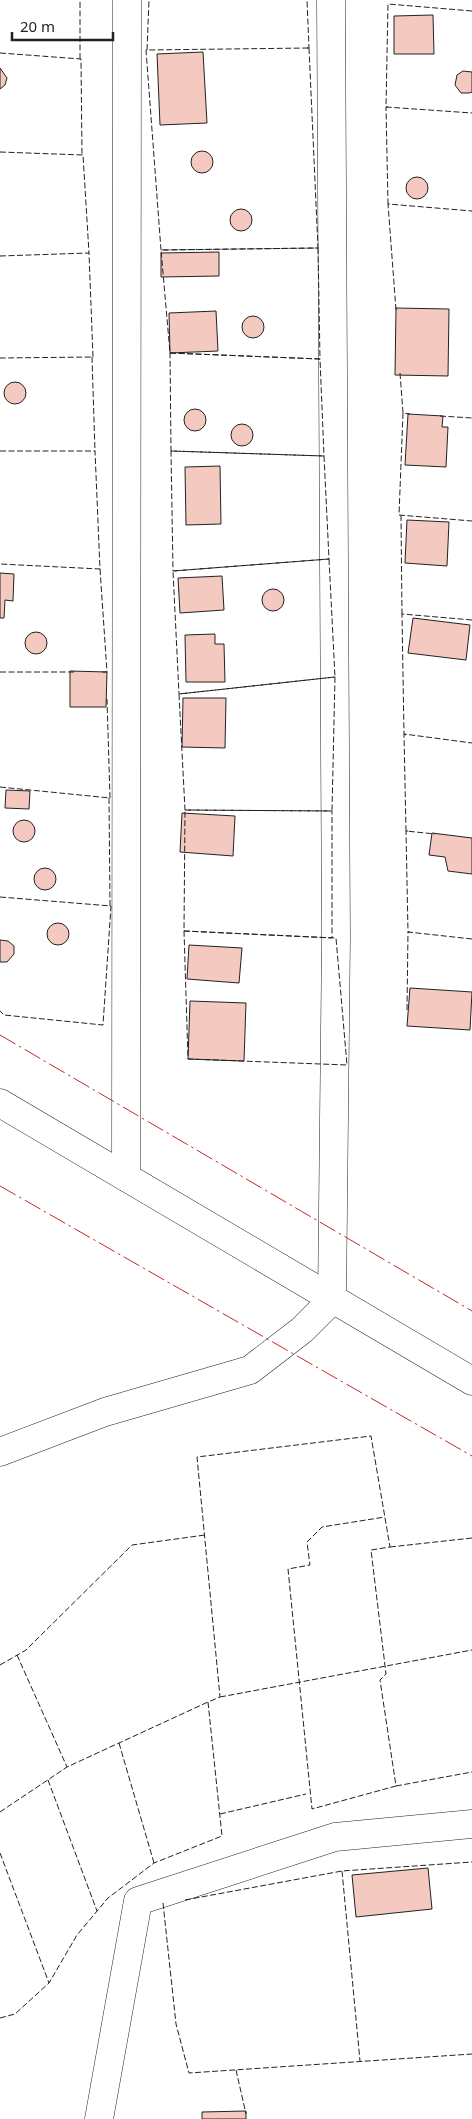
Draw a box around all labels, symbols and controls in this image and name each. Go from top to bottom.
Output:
scale bar [12,10,114,42]
text: 20 m [20,16,55,36]

